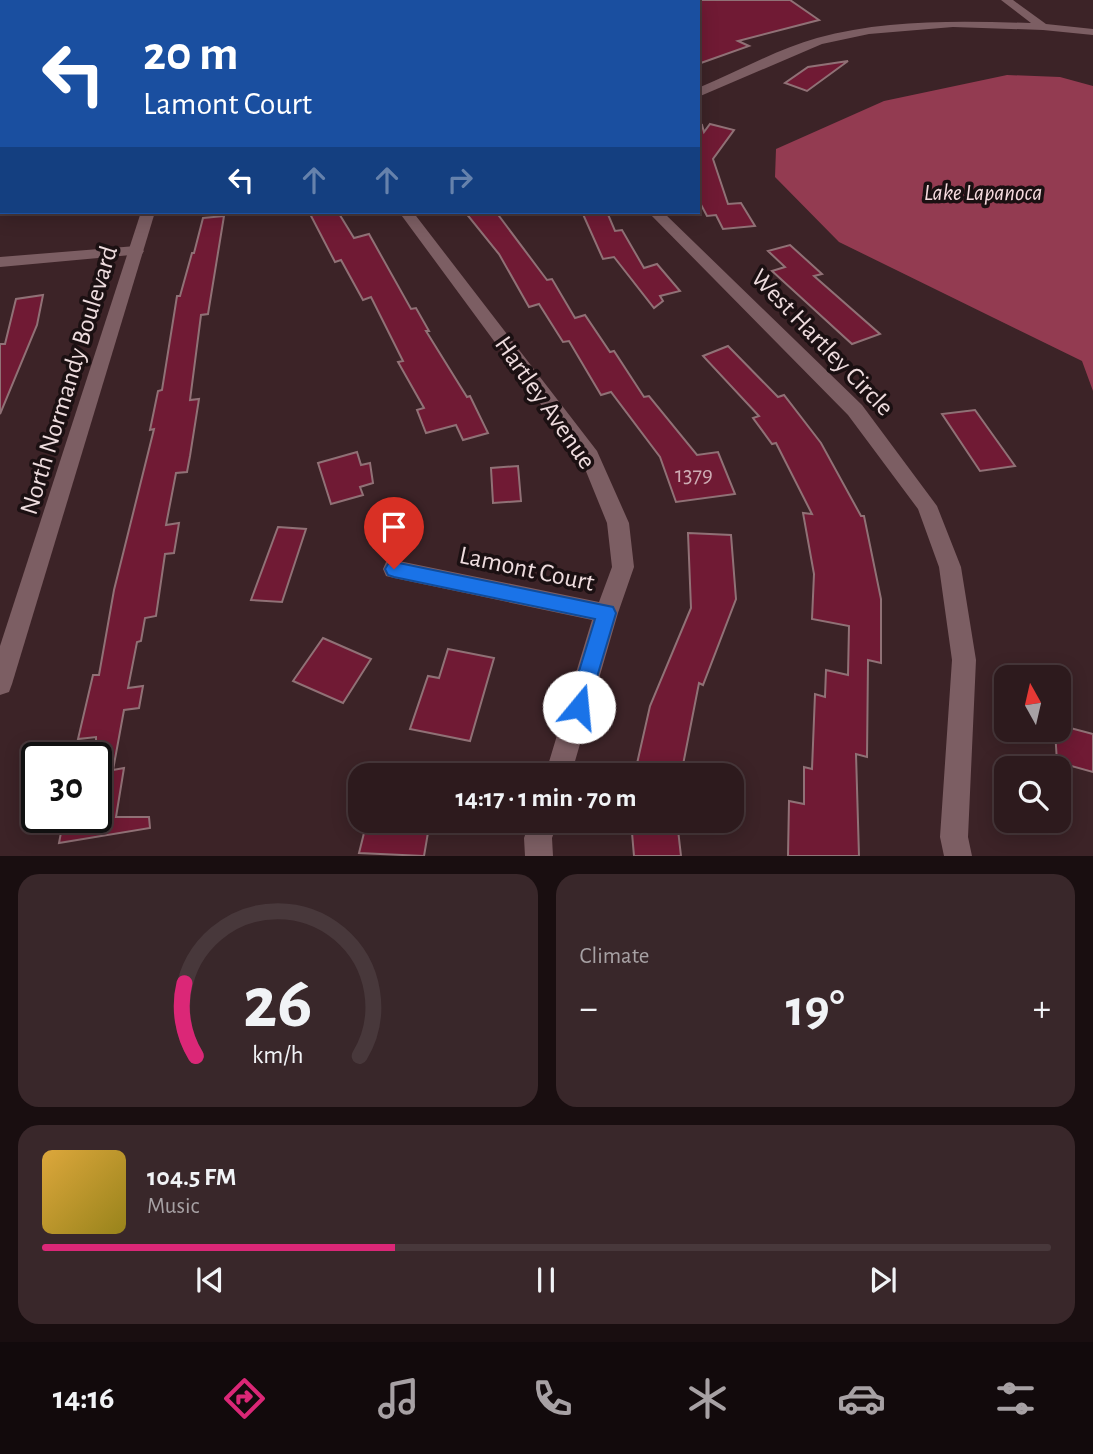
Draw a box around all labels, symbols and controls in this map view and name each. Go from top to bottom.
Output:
icon: left [28,28,119,119]
text: 20 m [143,30,239,79]
text: Lamont Court [143,88,312,120]
icon: left [222,161,260,199]
icon: ahead [295,161,333,199]
icon: ahead [368,161,406,199]
icon: right [441,161,479,199]
water label: Lake Lapanoca [924,182,1042,205]
street label: North Normandy Boulevard [16,243,122,518]
street label: West Hartley Circle [746,264,898,421]
street label: Hartley Avenue [490,332,600,474]
house number: 1379 [675,464,713,487]
pin [364,497,424,569]
icon: arrive [375,508,413,546]
street label: Lamont Court [457,542,597,596]
north arrow [994,665,1071,742]
map controls [994,665,1071,833]
position arrow [542,670,616,744]
speed limit sign: 30 [21,742,112,833]
button: search [994,756,1071,833]
text: 14:17 · 1 min · 70 m [455,785,637,811]
text: Climate [580,945,649,968]
text: 26 [243,969,312,1042]
text: 19° [786,983,845,1035]
text: − [580,990,598,1028]
text: + [1033,990,1051,1028]
text: km/h [252,1043,304,1068]
text: 104.5 FM [147,1164,236,1190]
text: Music [147,1195,199,1218]
icon: previous [191,1261,229,1299]
icon: pause [527,1261,565,1299]
icon: next [864,1261,902,1299]
icon: directions [220,1374,269,1423]
icon: music [374,1374,423,1423]
icon: phone [528,1374,577,1423]
icon: climate [683,1374,732,1423]
icon: car [837,1374,886,1423]
icon: filters [991,1374,1040,1423]
text: 14:16 [53,1382,115,1414]

